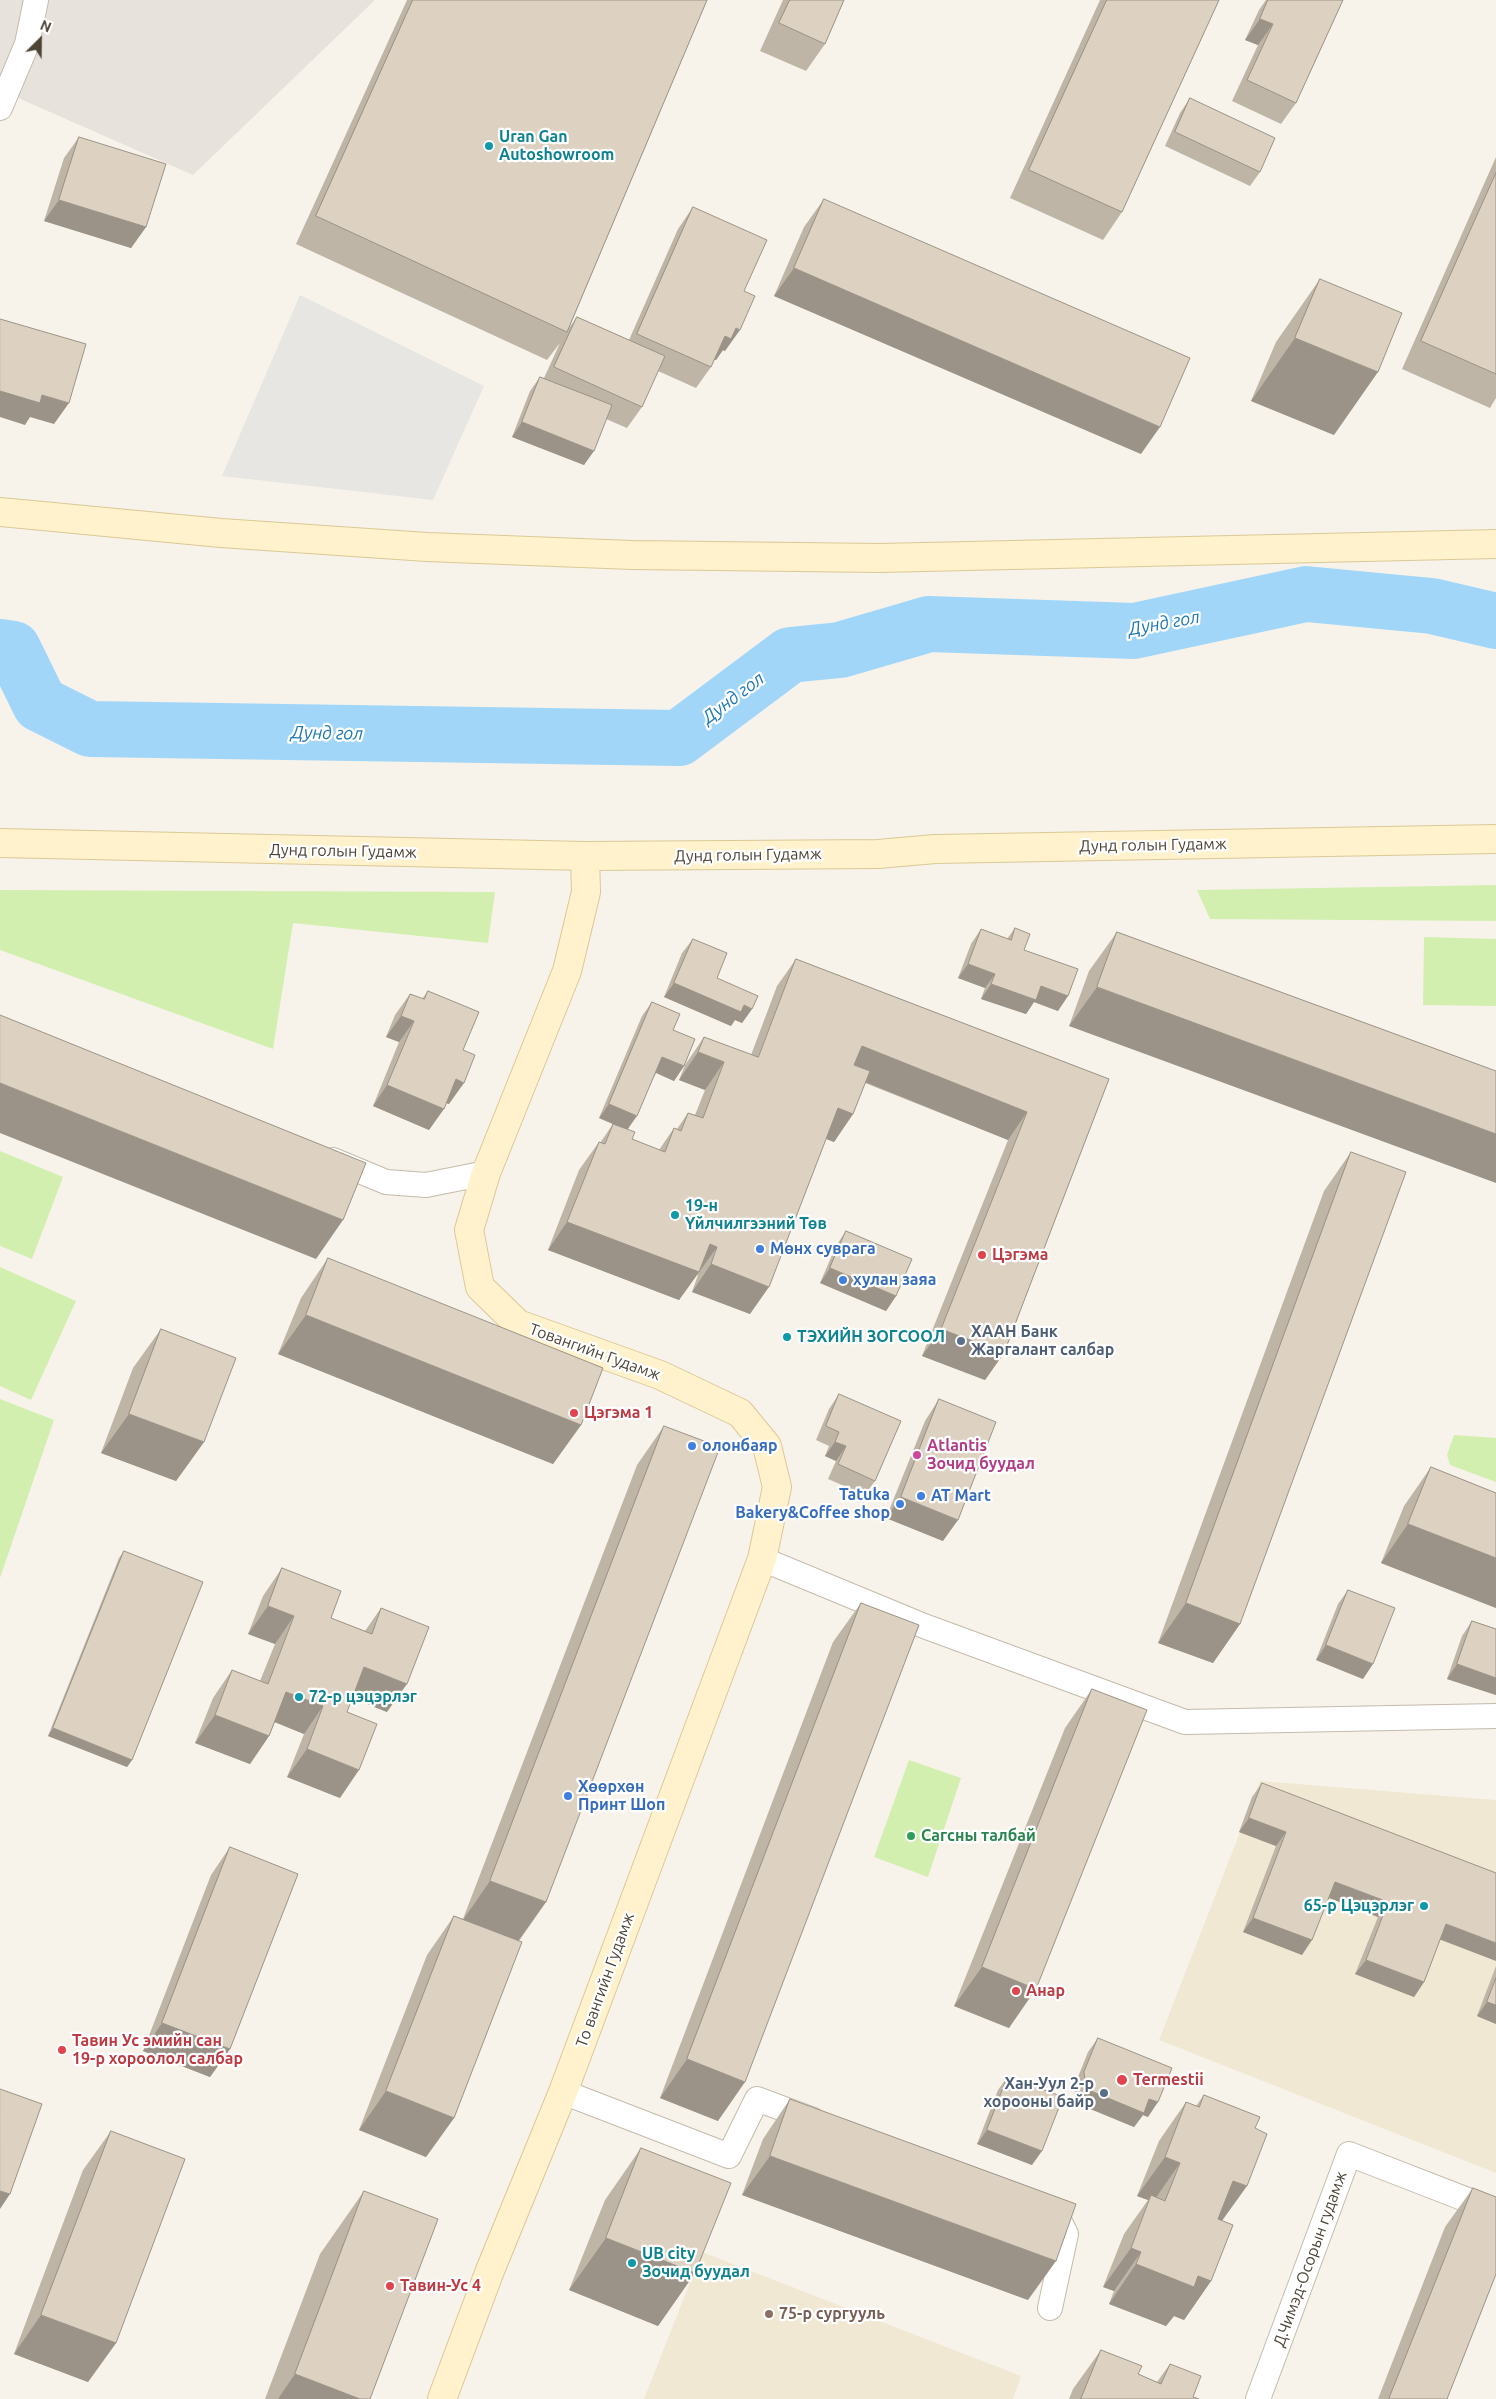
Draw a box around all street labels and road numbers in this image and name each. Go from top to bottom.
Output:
street label: Дунд голын Гудамж [1079,834,1227,856]
street label: Дунд голын Гудамж [269,840,417,862]
street label: Дунд голын Гудамж [674,844,822,866]
street label: Товангийн Гудамж [527,1319,663,1385]
street label: То вангийн Гудамж [572,1910,638,2050]
street label: Д.Чимэд-Осорын гудамж [1269,2169,1351,2349]

